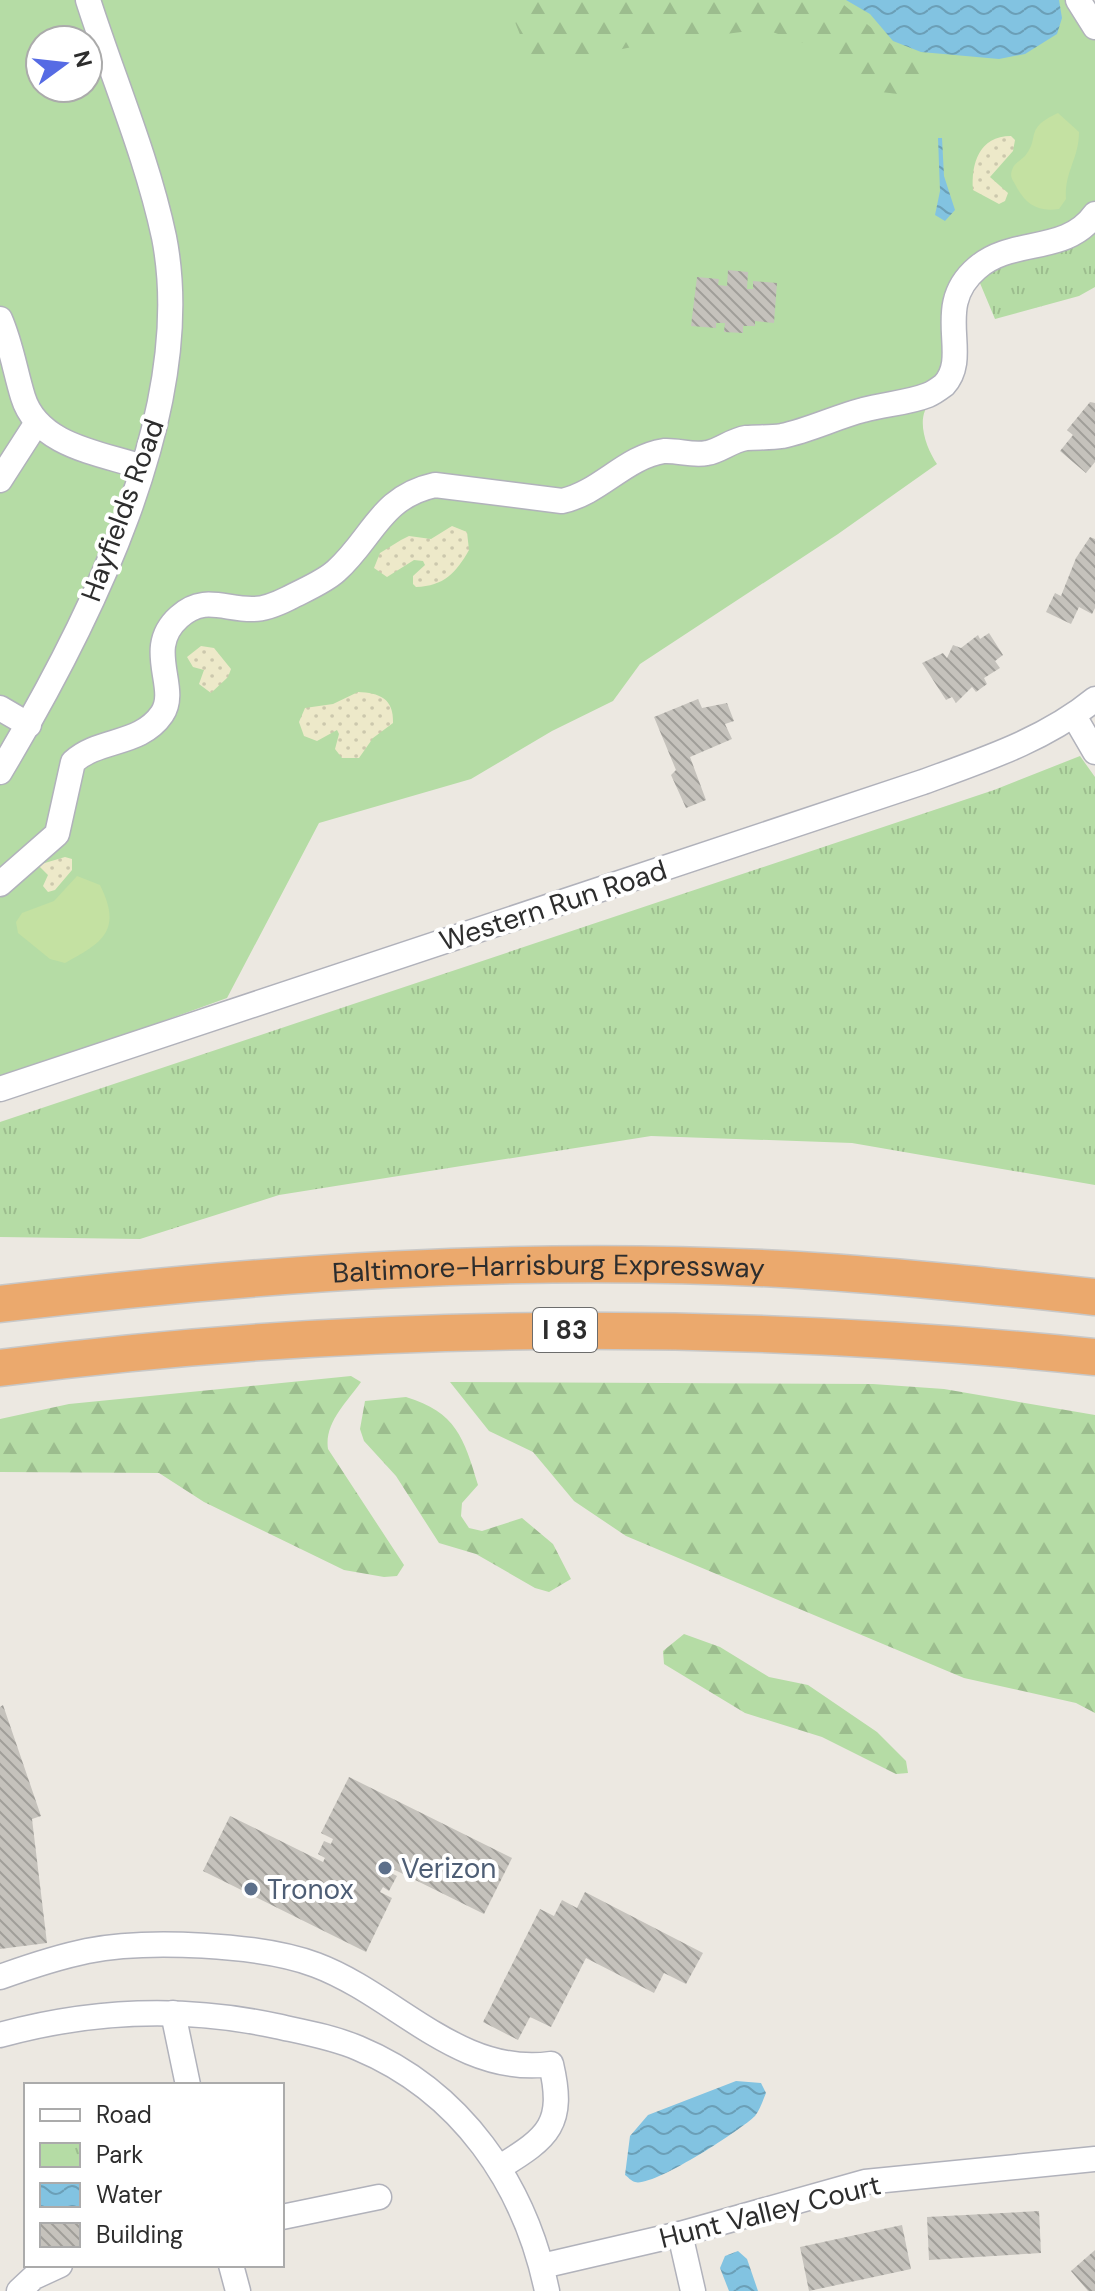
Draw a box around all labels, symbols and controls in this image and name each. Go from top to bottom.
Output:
north arrow [24,24,104,104]
text: N [67,47,99,70]
street label: Hayfields Road [72,414,173,607]
street label: Western Run Road [435,851,671,960]
street label: Baltimore-Harrisburg Expressway [331,1246,766,1292]
road number: I 83 [533,1308,597,1352]
place label: Verizon [401,1850,496,1887]
marker: Verizon [376,1859,394,1877]
place label: Tronox [267,1871,354,1908]
marker: Tronox [242,1880,260,1898]
legend [24,2083,284,2267]
text: Road [96,2099,152,2130]
text: Park [96,2139,143,2170]
street label: Hunt Valley Court [656,2166,885,2257]
text: Water [96,2179,162,2210]
text: Building [96,2219,183,2250]

